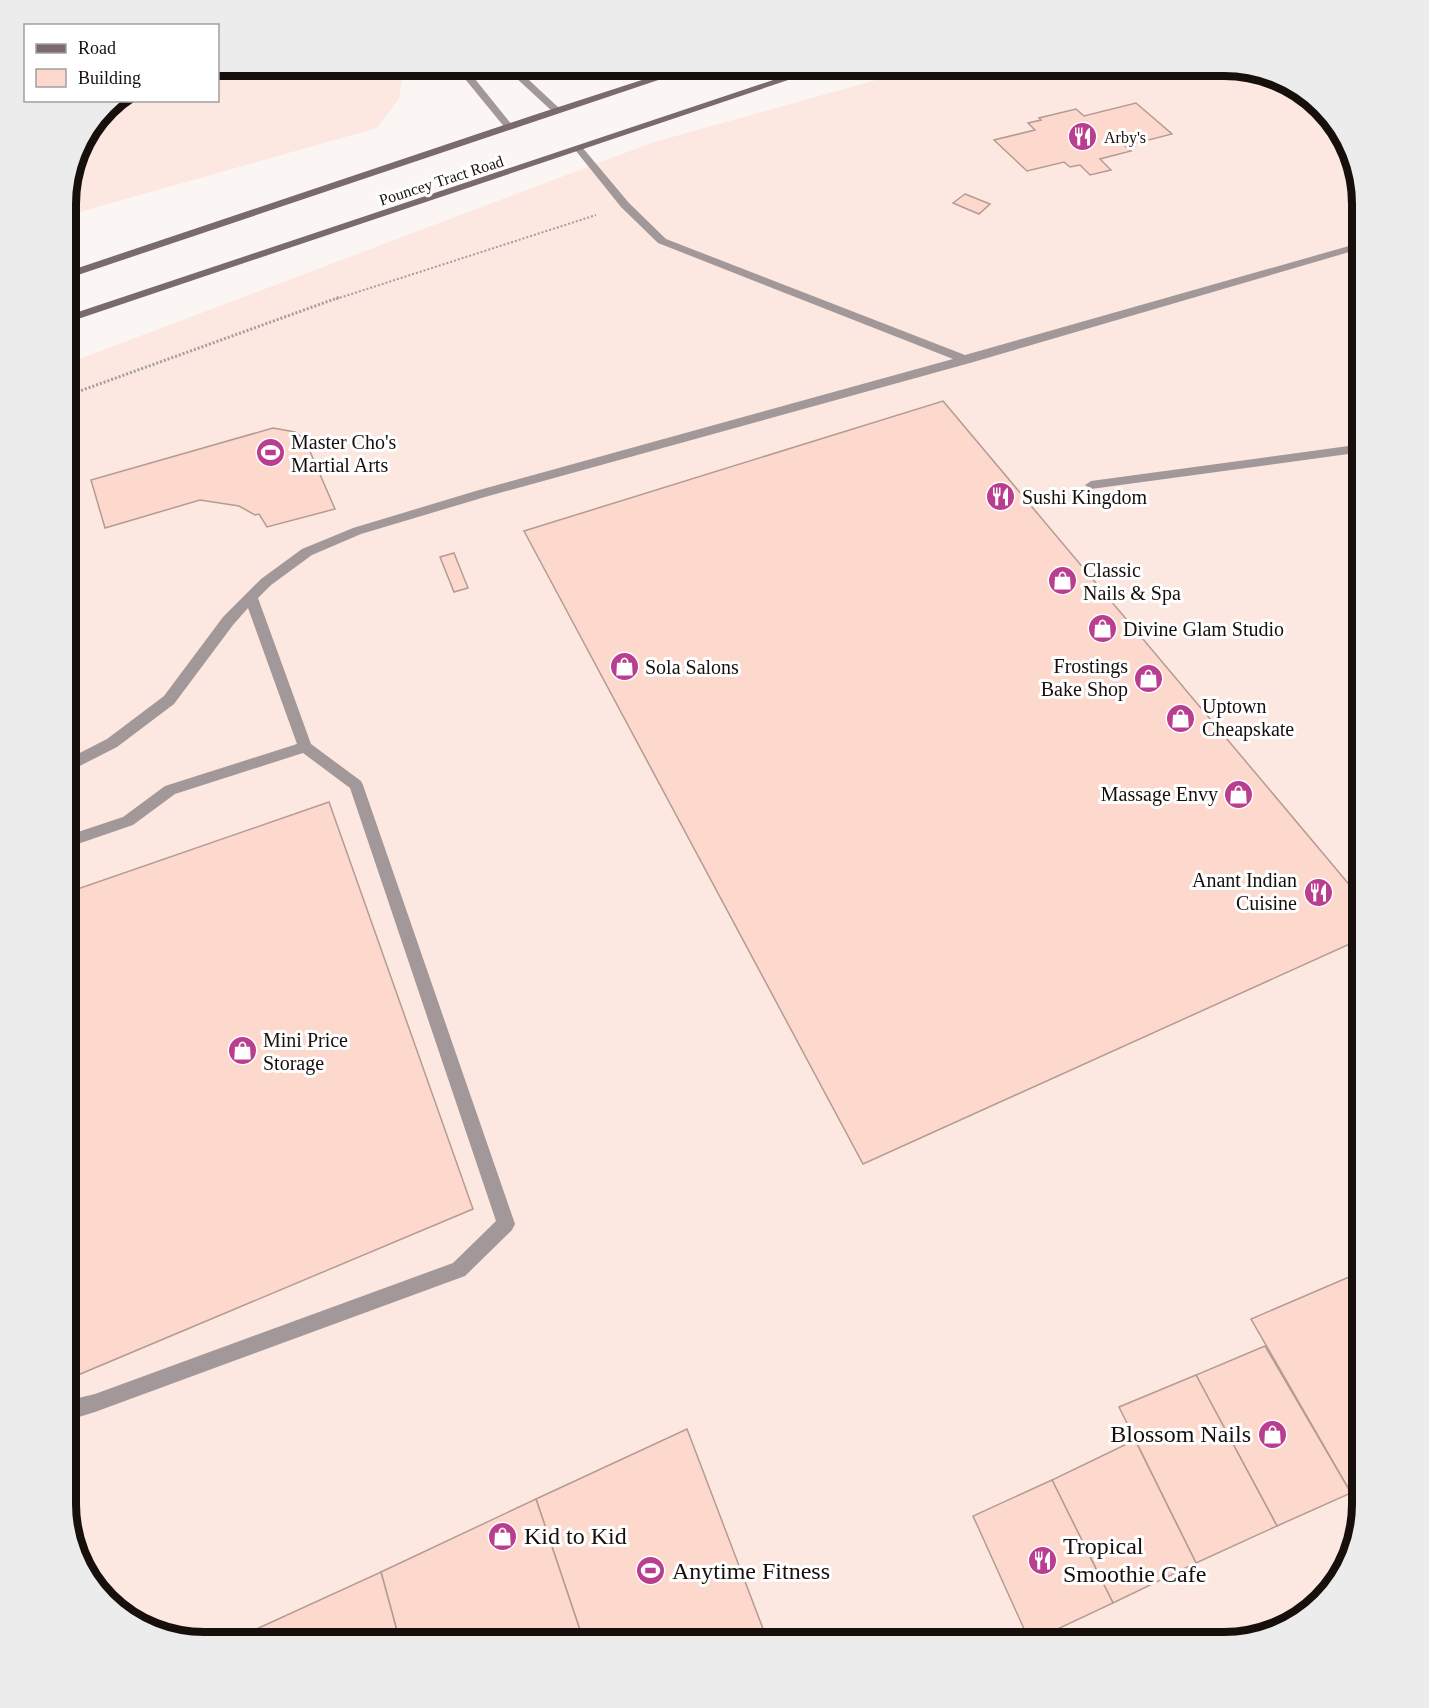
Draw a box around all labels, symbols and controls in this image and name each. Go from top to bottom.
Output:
legend [24,24,219,102]
text: Road [78,38,116,58]
text: Building [78,68,141,88]
restaurant icon: Arby's [1067,121,1099,153]
place label: Arby's [1104,129,1146,147]
street label: Pouncey Tract Road [377,152,506,210]
place label: Master Cho's Martial Arts [291,431,396,476]
sports icon: Master Cho's Martial Arts [254,437,286,469]
restaurant icon: Sushi Kingdom [985,481,1017,513]
place label: Sushi Kingdom [1022,486,1147,509]
place label: Classic Nails & Spa [1083,559,1181,605]
shop icon: Classic Nails & Spa [1046,565,1078,597]
shop icon: Divine Glam Studio [1086,613,1118,645]
place label: Divine Glam Studio [1123,618,1284,640]
shop icon: Sola Salons [608,651,640,683]
place label: Frostings Bake Shop [1041,655,1128,701]
place label: Sola Salons [645,656,739,678]
shop icon: Frostings Bake Shop [1133,662,1165,694]
place label: Uptown Cheapskate [1202,695,1294,741]
shop icon: Uptown Cheapskate [1165,702,1197,734]
shop icon: Massage Envy [1223,778,1255,810]
place label: Massage Envy [1101,783,1218,806]
place label: Anant Indian Cuisine [1192,869,1297,914]
restaurant icon: Anant Indian Cuisine [1302,876,1334,908]
place label: Mini Price Storage [263,1029,348,1075]
shop icon: Mini Price Storage [226,1035,258,1067]
shop icon: Blossom Nails [1256,1418,1288,1450]
place label: Blossom Nails [1110,1421,1251,1447]
shop icon: Kid to Kid [487,1520,519,1552]
place label: Kid to Kid [524,1523,627,1549]
place label: Tropical Smoothie Cafe [1063,1533,1206,1587]
restaurant icon: Tropical Smoothie Cafe [1026,1544,1058,1576]
sports icon: Anytime Fitness [635,1555,667,1587]
place label: Anytime Fitness [672,1558,830,1584]

